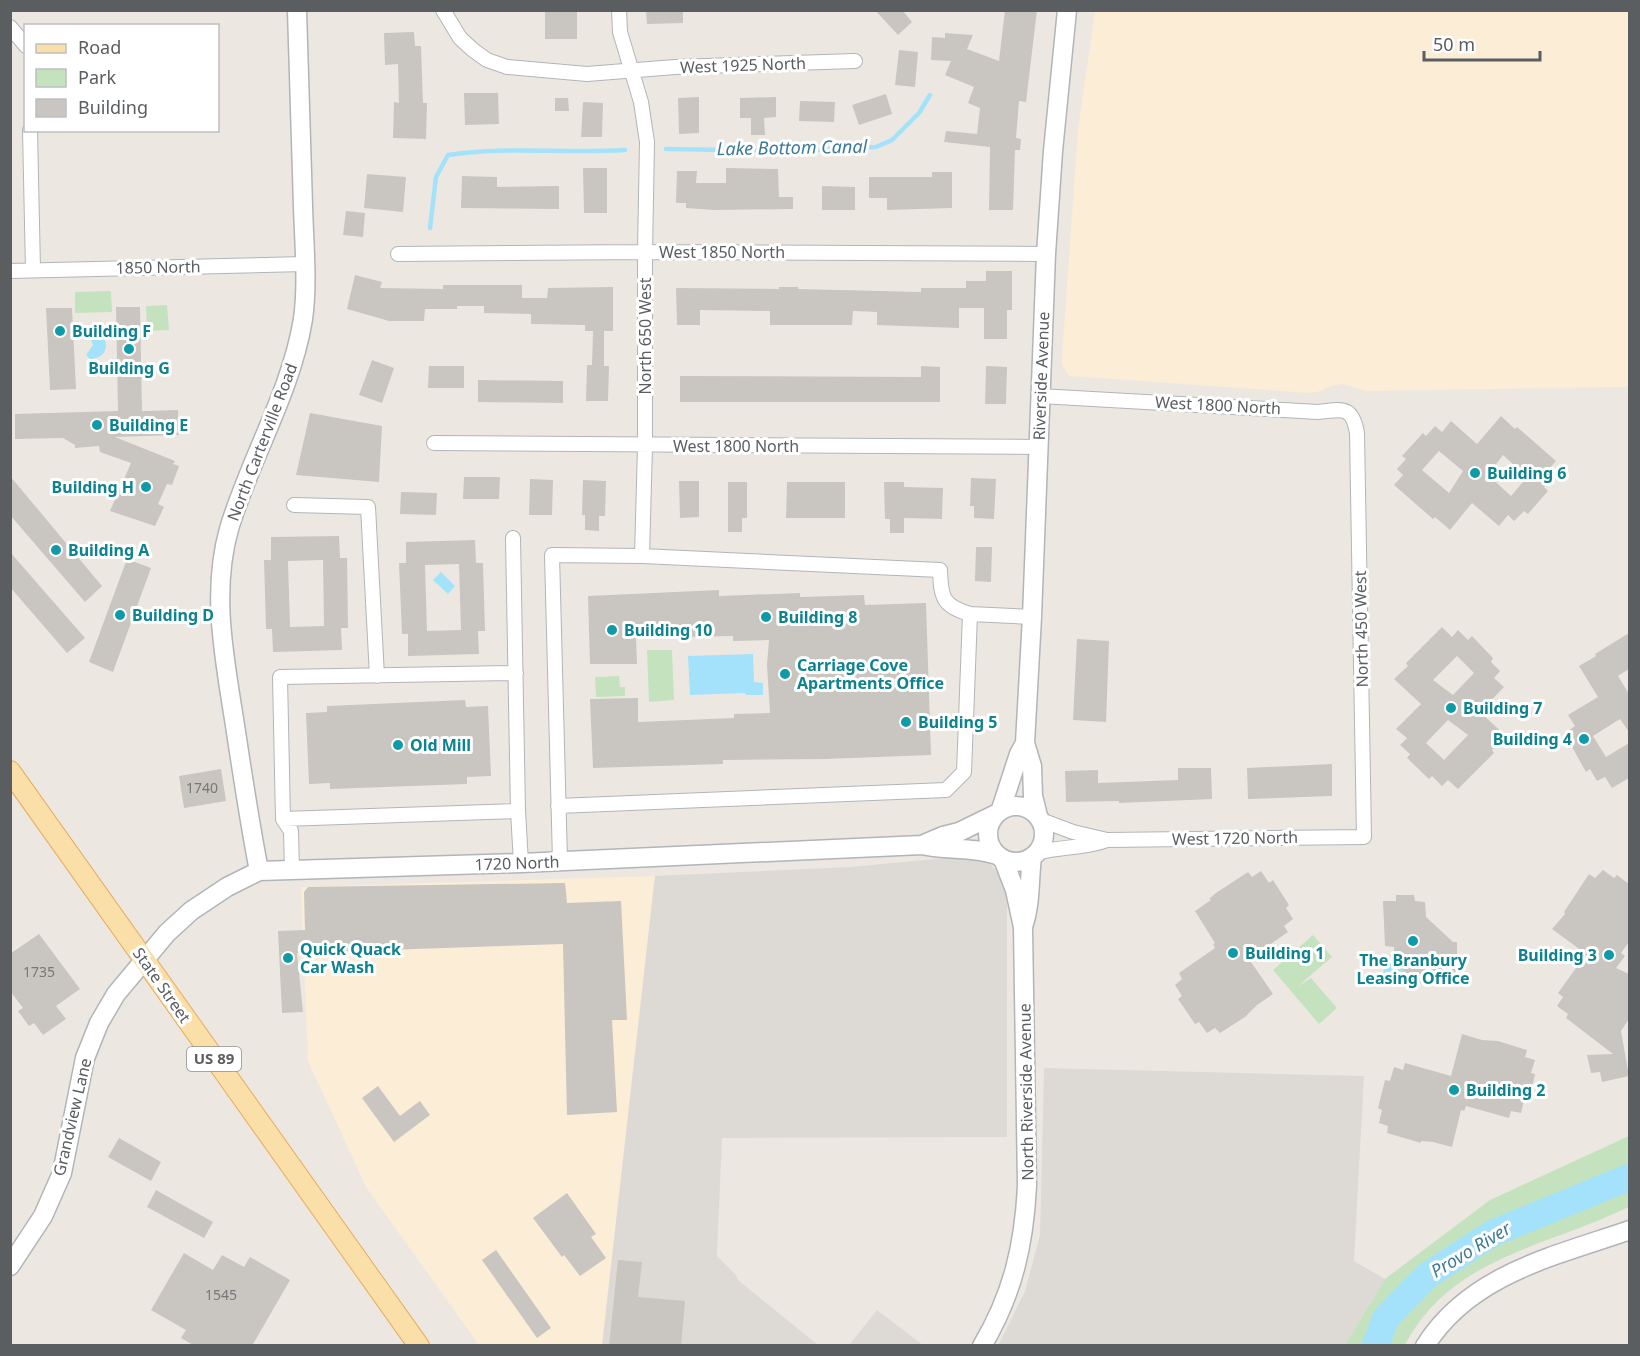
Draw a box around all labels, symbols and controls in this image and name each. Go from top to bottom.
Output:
legend [24,24,219,132]
scale bar [1424,24,1540,62]
text: 50 m [1433,32,1475,56]
text: Road [78,35,121,59]
street label: West 1925 North [680,52,806,78]
text: Park [78,65,116,89]
text: Building [78,95,148,119]
water label: Lake Bottom Canal [716,134,868,160]
street label: West 1850 North [659,241,785,263]
street label: 1850 North [115,255,201,279]
street label: North 650 West [634,277,656,394]
street label: Riverside Avenue [1028,311,1054,441]
place label: Building F [72,320,151,342]
marker: Building F [53,324,67,338]
marker: Building G [122,342,136,356]
place label: Building G [88,357,170,379]
street label: North Carterville Road [222,360,302,524]
street label: West 1800 North [1154,391,1282,419]
place label: Building E [109,414,188,436]
marker: Building E [90,418,104,432]
street label: West 1800 North [673,435,799,457]
place label: Building 6 [1487,462,1566,484]
marker: Building 6 [1468,466,1482,480]
place label: Building H [52,476,134,498]
marker: Building H [139,480,153,494]
place label: Building A [68,539,150,561]
marker: Building A [49,543,63,557]
street label: North 450 West [1349,570,1373,688]
place label: Building D [132,604,214,626]
place label: Building 8 [778,606,857,628]
marker: Building D [113,608,127,622]
marker: Building 8 [759,610,773,624]
place label: Building 10 [624,619,712,641]
marker: Building 10 [605,623,619,637]
place label: Carriage Cove Apartments Office [797,654,944,694]
marker: Carriage Cove Apartments Office [778,667,792,681]
place label: Building 7 [1463,697,1542,719]
marker: Building 7 [1444,701,1458,715]
place label: Building 5 [918,711,997,733]
marker: Building 5 [899,715,913,729]
place label: Building 4 [1493,728,1572,750]
marker: Building 4 [1577,732,1591,746]
place label: Old Mill [410,734,471,756]
marker: Old Mill [391,738,405,752]
house number: 1740 [186,778,218,797]
street label: West 1720 North [1172,826,1298,850]
street label: 1720 North [474,851,560,875]
marker: The Branbury Leasing Office [1406,934,1420,948]
place label: Quick Quack Car Wash [300,938,401,978]
place label: Building 1 [1245,942,1324,964]
street label: State Street [128,943,196,1027]
place label: Building 3 [1518,944,1597,966]
marker: Building 1 [1226,946,1240,960]
marker: Building 3 [1602,948,1616,962]
place label: The Branbury Leasing Office [1356,949,1470,989]
marker: Quick Quack Car Wash [281,951,295,965]
house number: 1735 [23,962,55,981]
street label: North Riverside Avenue [1013,1003,1039,1181]
road number: US 89 [187,1047,241,1071]
street label: Grandview Lane [48,1056,96,1178]
place label: Building 2 [1466,1079,1545,1101]
marker: Building 2 [1447,1083,1461,1097]
water label: Provo River [1426,1215,1516,1282]
house number: 1545 [205,1285,237,1304]

